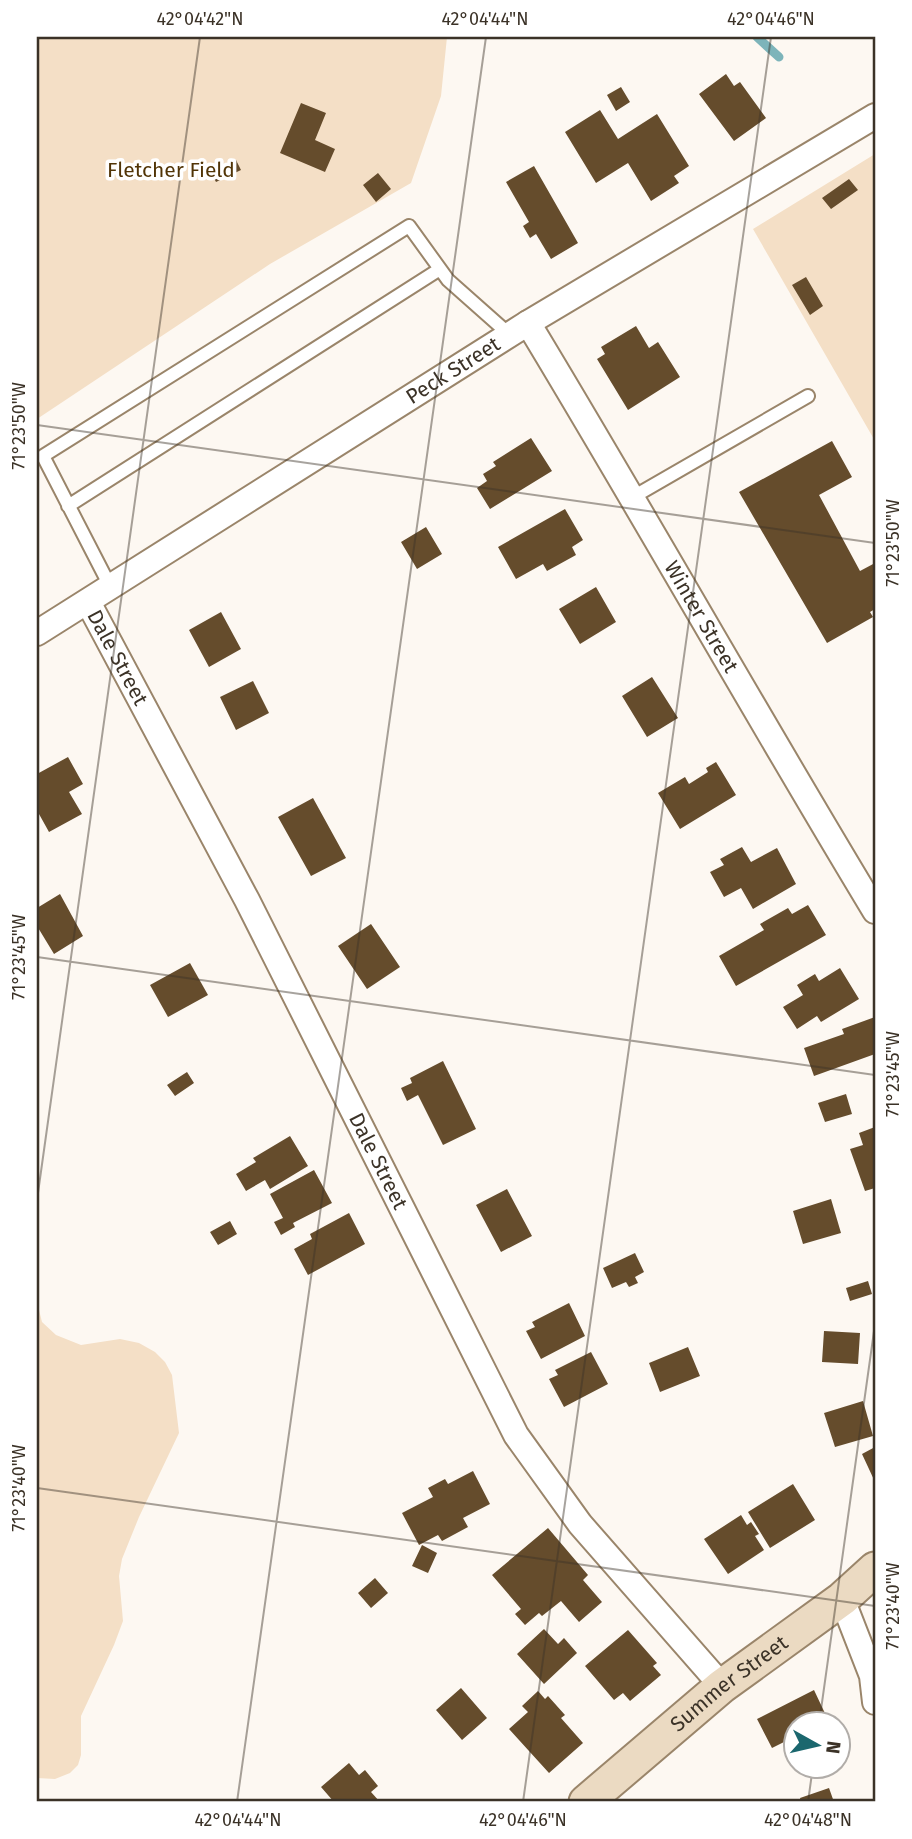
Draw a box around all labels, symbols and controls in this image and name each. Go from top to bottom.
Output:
text: 42°04'42"N [156,8,244,30]
text: 42°04'44"N [441,8,529,30]
text: 42°04'46"N [727,8,815,30]
park label: Fletcher Field [107,157,235,183]
street label: Peck Street [401,331,505,410]
text: 71°23'50"W [8,382,30,470]
text: 71°23'50"W [882,499,904,587]
street label: Winter Street [659,556,744,678]
street label: Dale Street [82,605,154,710]
text: 71°23'45"W [8,914,30,1000]
text: 71°23'45"W [882,1031,904,1117]
street label: Dale Street [343,1108,414,1214]
text: 71°23'40"W [8,1444,30,1532]
text: 71°23'40"W [882,1562,904,1650]
street label: Summer Street [665,1629,793,1737]
north arrow [782,1710,852,1780]
text: N [821,1739,846,1755]
text: 42°04'44"N [194,1809,282,1831]
text: 42°04'46"N [479,1809,567,1831]
text: 42°04'48"N [764,1809,852,1831]

